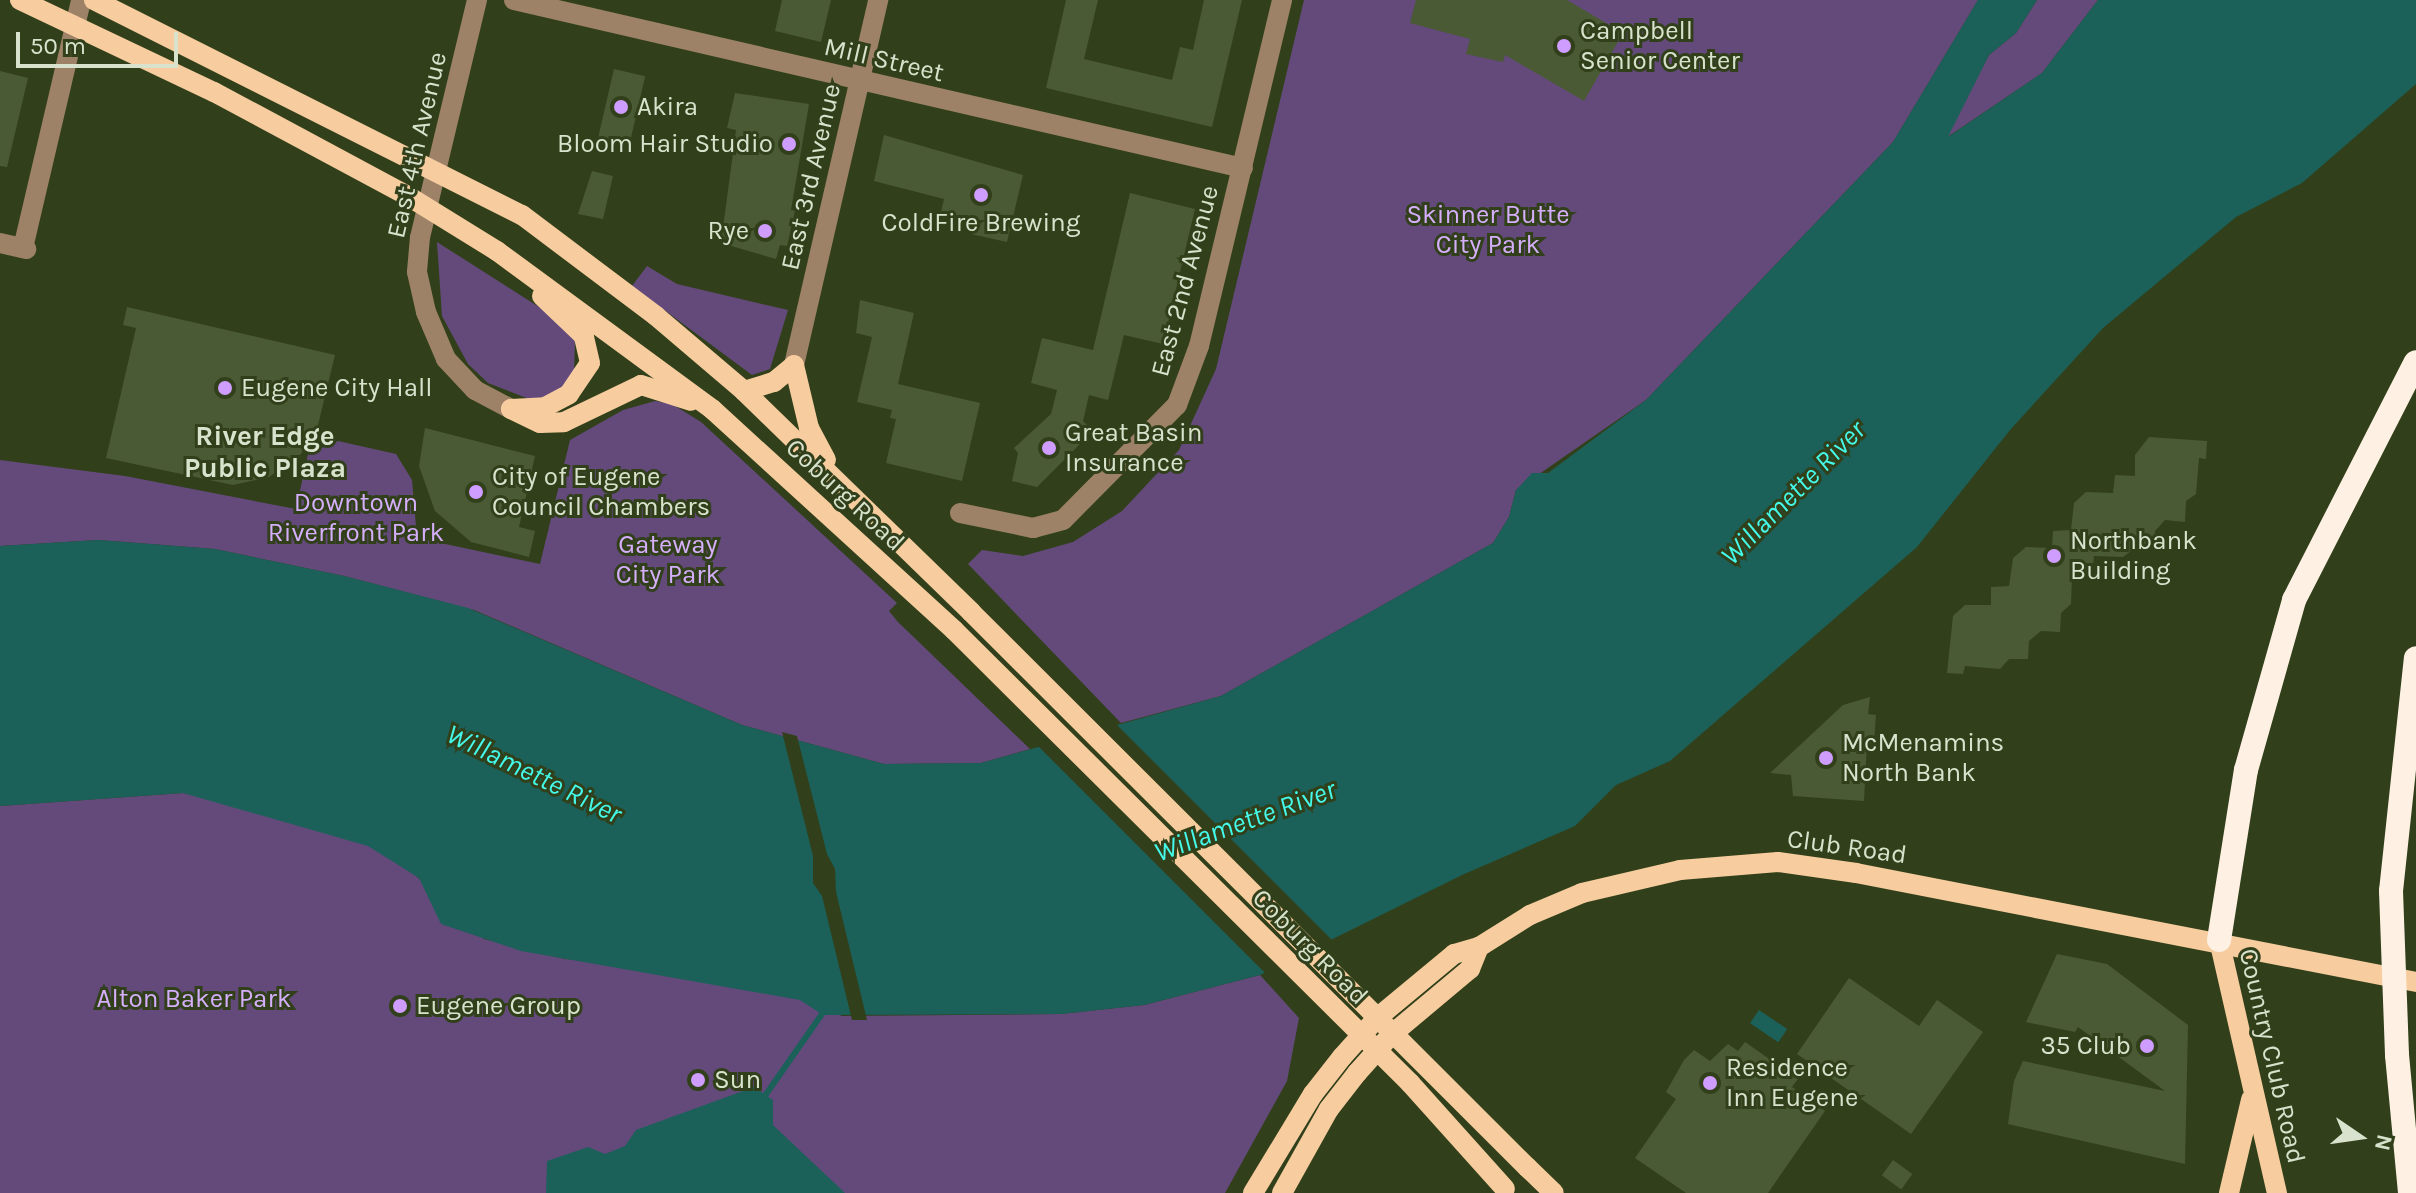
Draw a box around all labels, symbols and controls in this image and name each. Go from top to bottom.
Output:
place label: Campbell Senior Center [1580,15,1740,76]
scale bar [20,16,182,66]
street label: Mill Street [821,31,947,89]
text: 50 m [30,32,86,60]
marker: Campbell Senior Center [1555,37,1573,55]
street label: East 4th Avenue [380,49,454,241]
street label: East 3rd Avenue [774,81,848,273]
place label: Akira [637,91,698,123]
marker: Akira [612,98,630,116]
place label: Bloom Hair Studio [557,128,773,160]
marker: Bloom Hair Studio [780,135,798,153]
street label: East 2nd Avenue [1145,182,1225,380]
marker: ColdFire Brewing [972,186,990,204]
park label: Skinner Butte City Park [1406,199,1570,260]
place label: ColdFire Brewing [882,207,1080,239]
place label: Rye [708,215,749,247]
marker: Rye [756,222,774,240]
place label: Eugene City Hall [241,372,433,404]
marker: Eugene City Hall [216,379,234,397]
water label: Willamette River [1714,414,1872,572]
place label: Great Basin Insurance [1065,417,1202,478]
district label: River Edge Public Plaza [184,419,346,485]
street label: Coburg Road [779,432,911,558]
marker: Great Basin Insurance [1040,439,1058,457]
place label: City of Eugene Council Chambers [492,461,710,522]
marker: City of Eugene Council Chambers [467,483,485,501]
park label: Downtown Riverfront Park [268,487,444,548]
place label: Northbank Building [2070,525,2197,586]
park label: Gateway City Park [616,529,720,590]
marker: Northbank Building [2045,547,2063,565]
water label: Willamette River [441,717,627,831]
place label: McMenamins North Bank [1842,727,2004,788]
marker: McMenamins North Bank [1817,749,1835,767]
water label: Willamette River [1150,773,1340,869]
street label: Club Road [1785,823,1909,871]
street label: Coburg Road [1246,883,1374,1011]
street label: Country Club Road [2232,946,2312,1166]
park label: Alton Baker Park [97,983,291,1015]
place label: Eugene Group [416,990,581,1022]
marker: Eugene Group [391,997,409,1015]
place label: 35 Club [2040,1030,2131,1062]
marker: 35 Club [2138,1037,2156,1055]
place label: Residence Inn Eugene [1726,1052,1858,1114]
place label: Sun [714,1064,761,1096]
marker: Sun [689,1071,707,1089]
marker: Residence Inn Eugene [1701,1074,1719,1092]
north arrow [2320,1097,2400,1177]
text: N [2369,1132,2398,1153]

